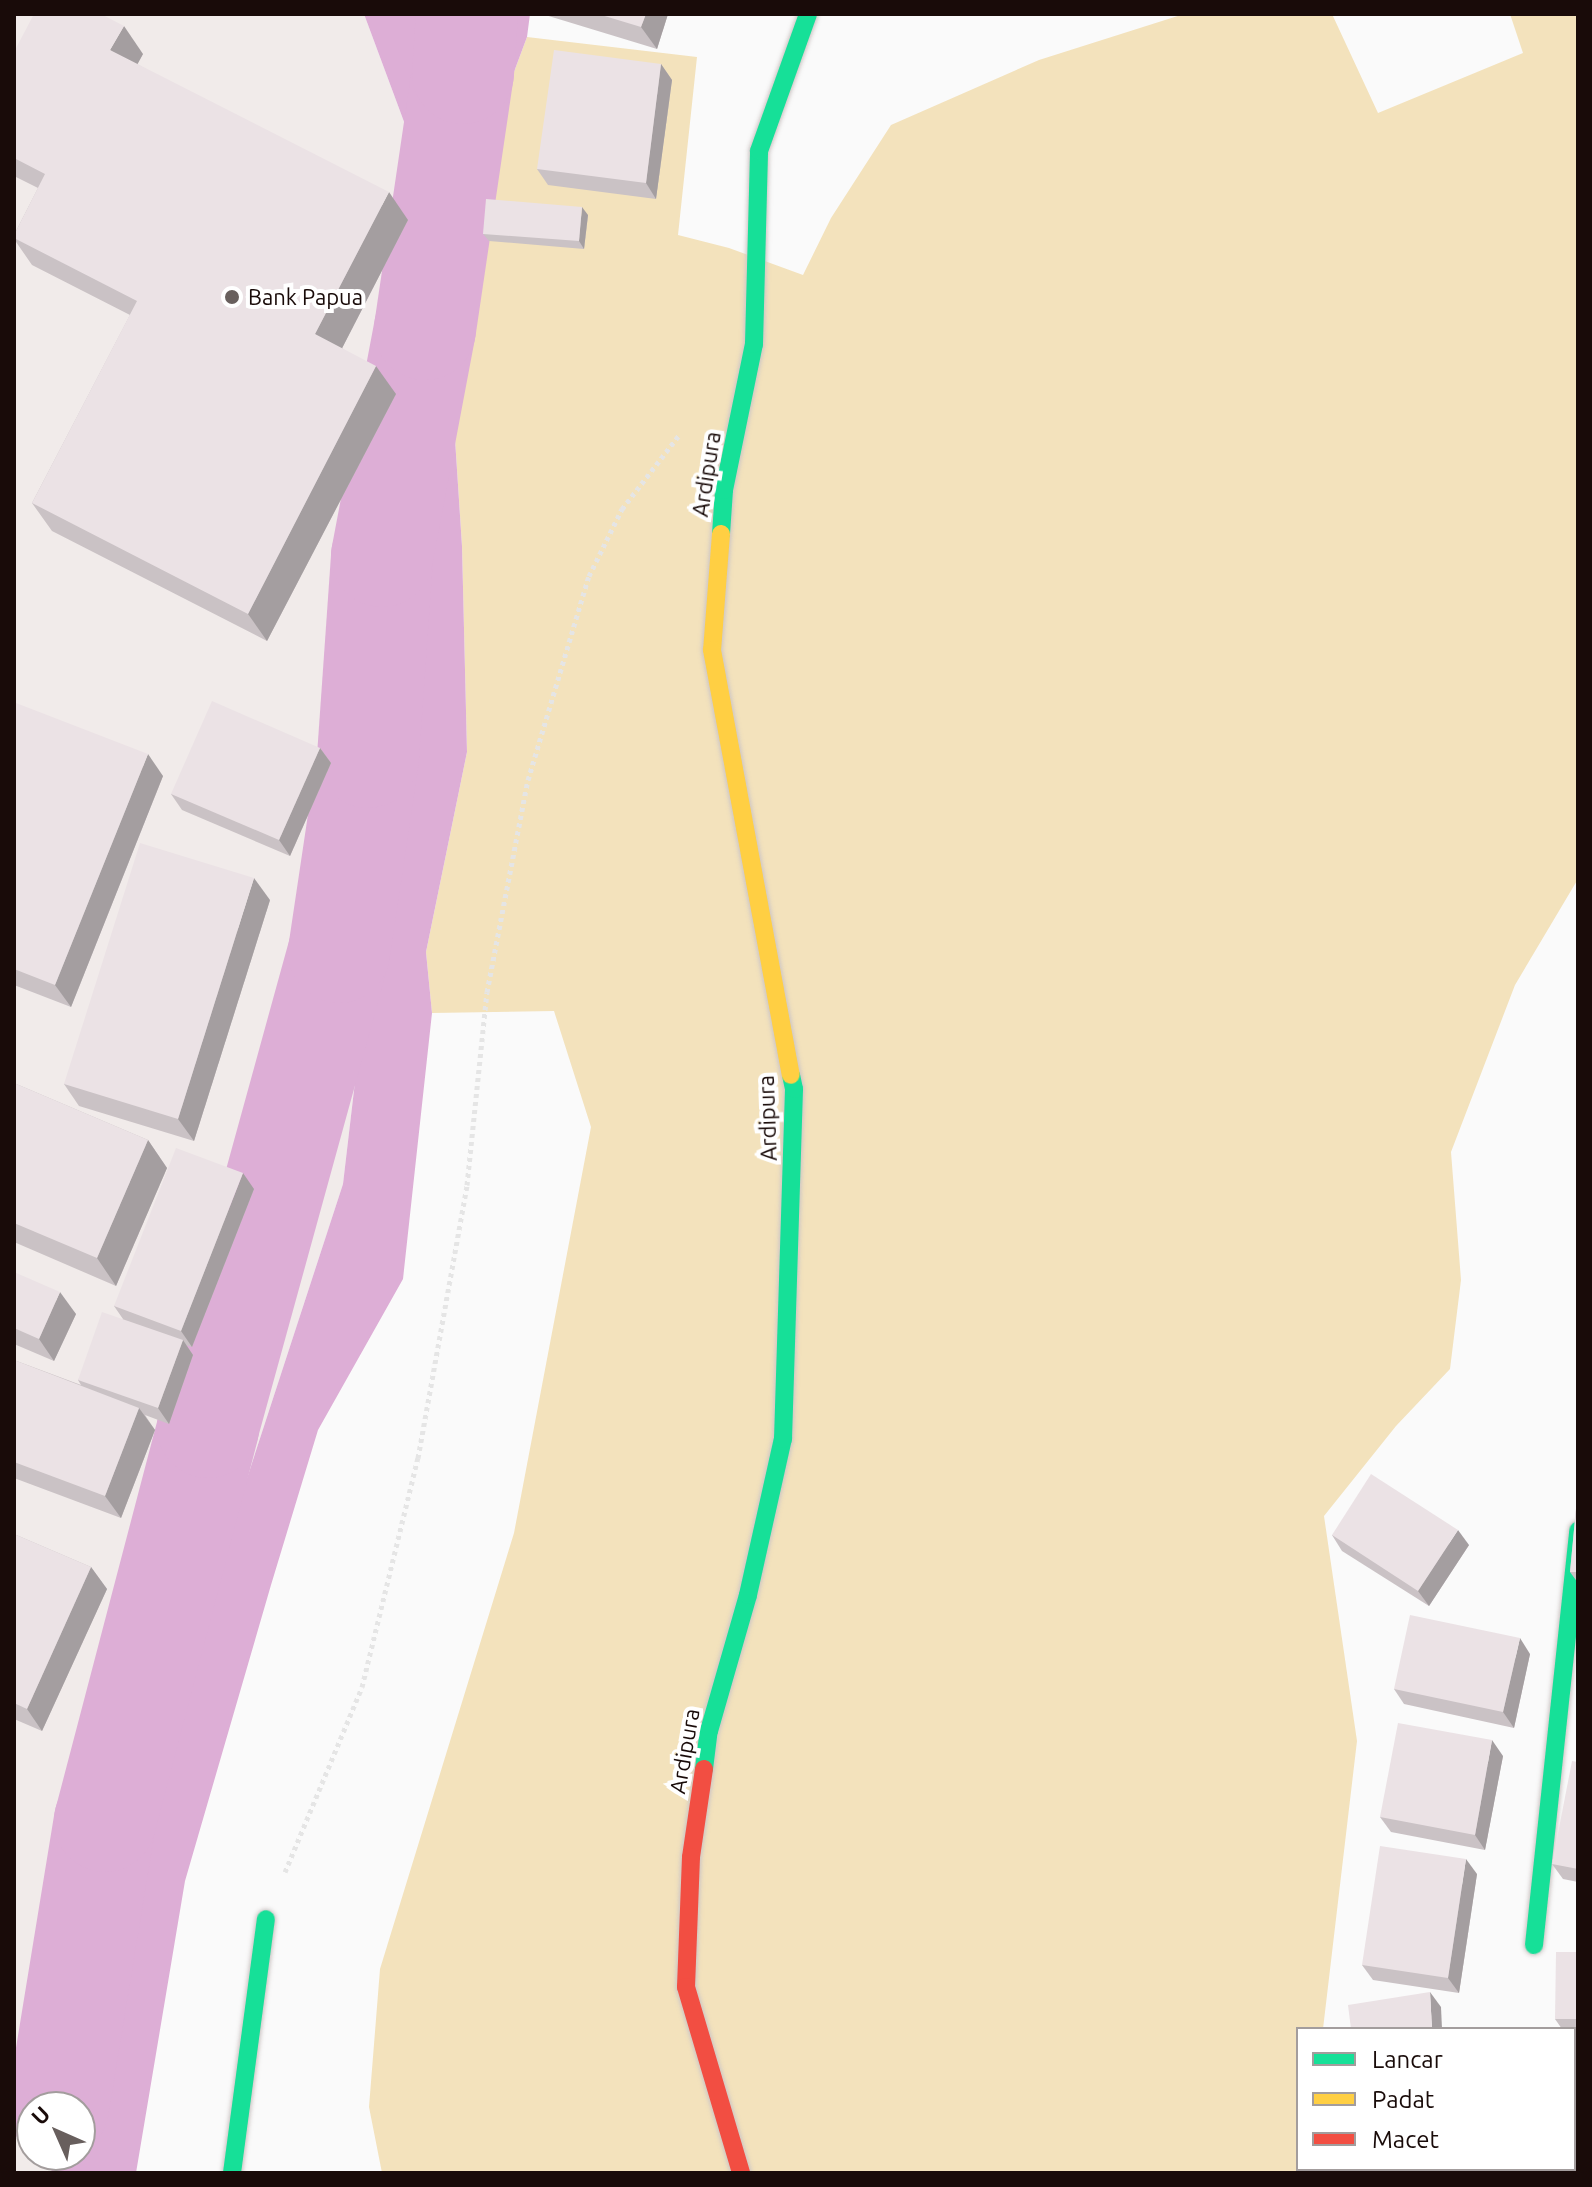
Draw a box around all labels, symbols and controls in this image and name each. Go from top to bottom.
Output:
place label: Bank Papua [248,284,363,310]
marker: Bank Papua [223,288,241,306]
street label: Ardipura [686,430,726,518]
street label: Ardipura [752,1075,782,1161]
street label: Ardipura [664,1706,704,1796]
legend [1296,2027,1576,2171]
text: Lancar [1372,2046,1443,2073]
text: Padat [1372,2086,1434,2113]
north arrow [16,2091,96,2171]
text: U [26,2101,54,2129]
text: Macet [1372,2126,1439,2153]

